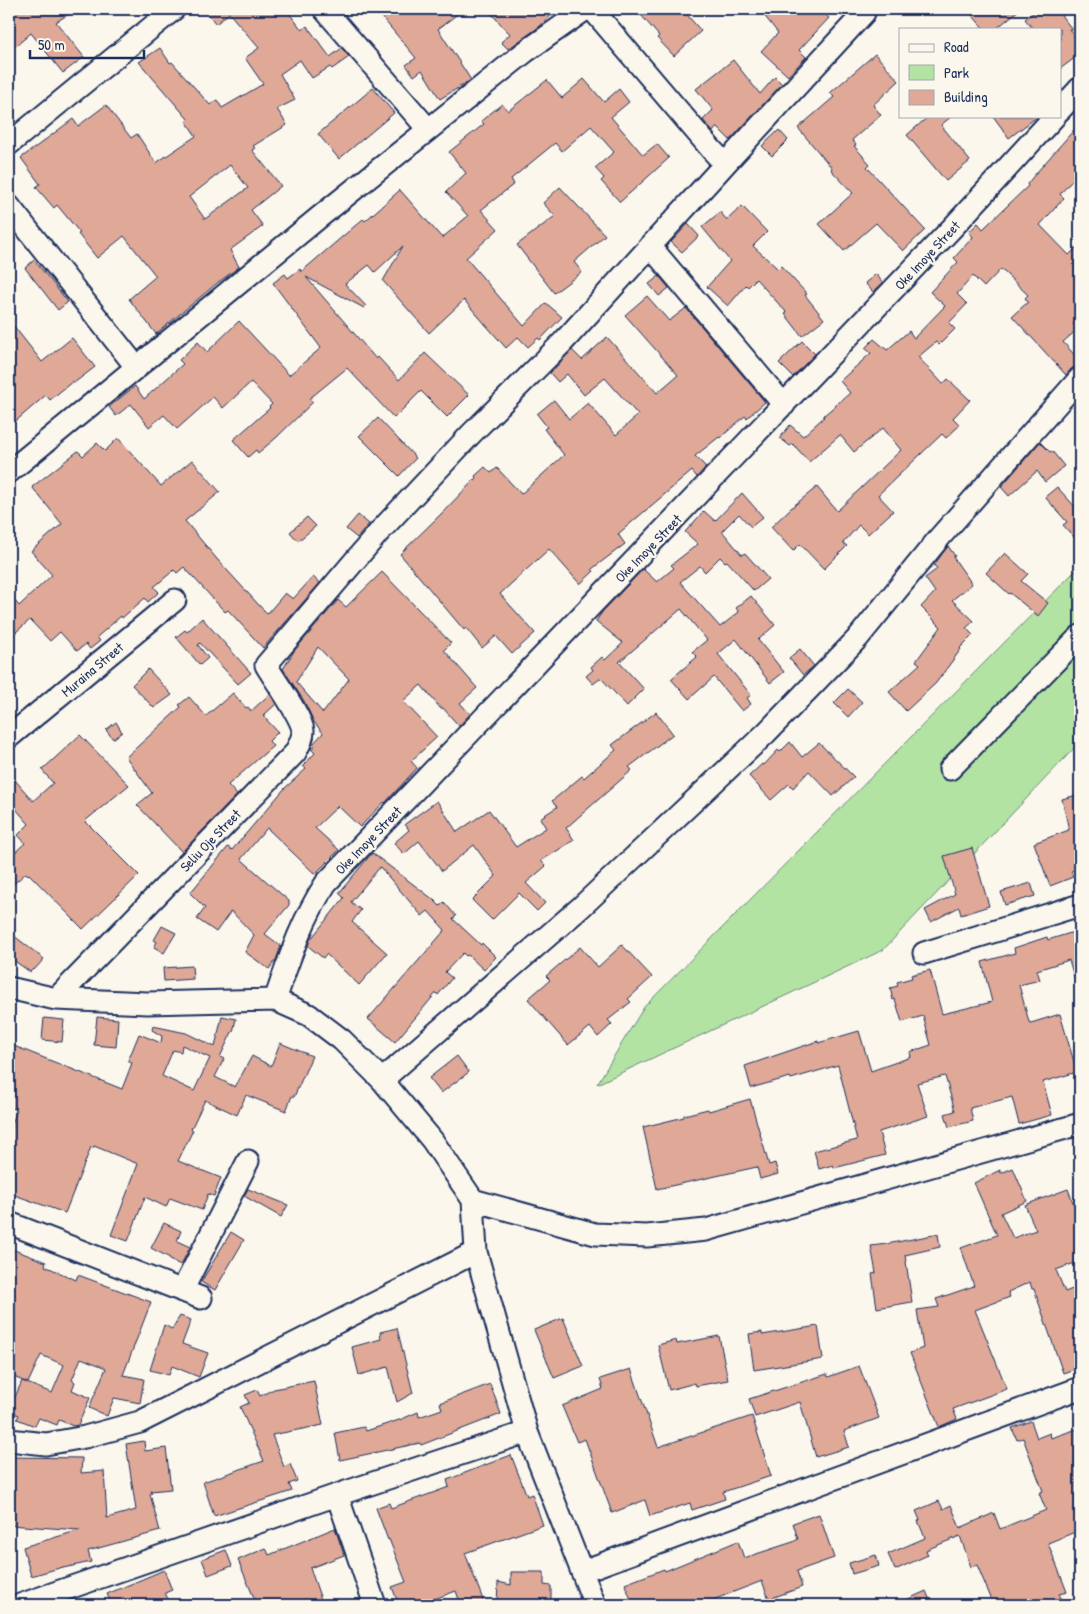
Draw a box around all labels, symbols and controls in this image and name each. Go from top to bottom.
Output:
scale bar [30,28,144,60]
legend [899,28,1062,118]
text: 50 m [38,34,65,55]
text: Road [944,36,969,57]
text: Park [944,62,969,83]
text: Building [944,86,988,107]
street label: Oke Imoye Street [890,216,965,294]
street label: Oke Imoye Street [611,510,686,587]
street label: Muraina Street [57,637,127,701]
street label: Oke Imoye Street [331,802,406,879]
street label: Seliu Oje Street [175,804,246,876]

